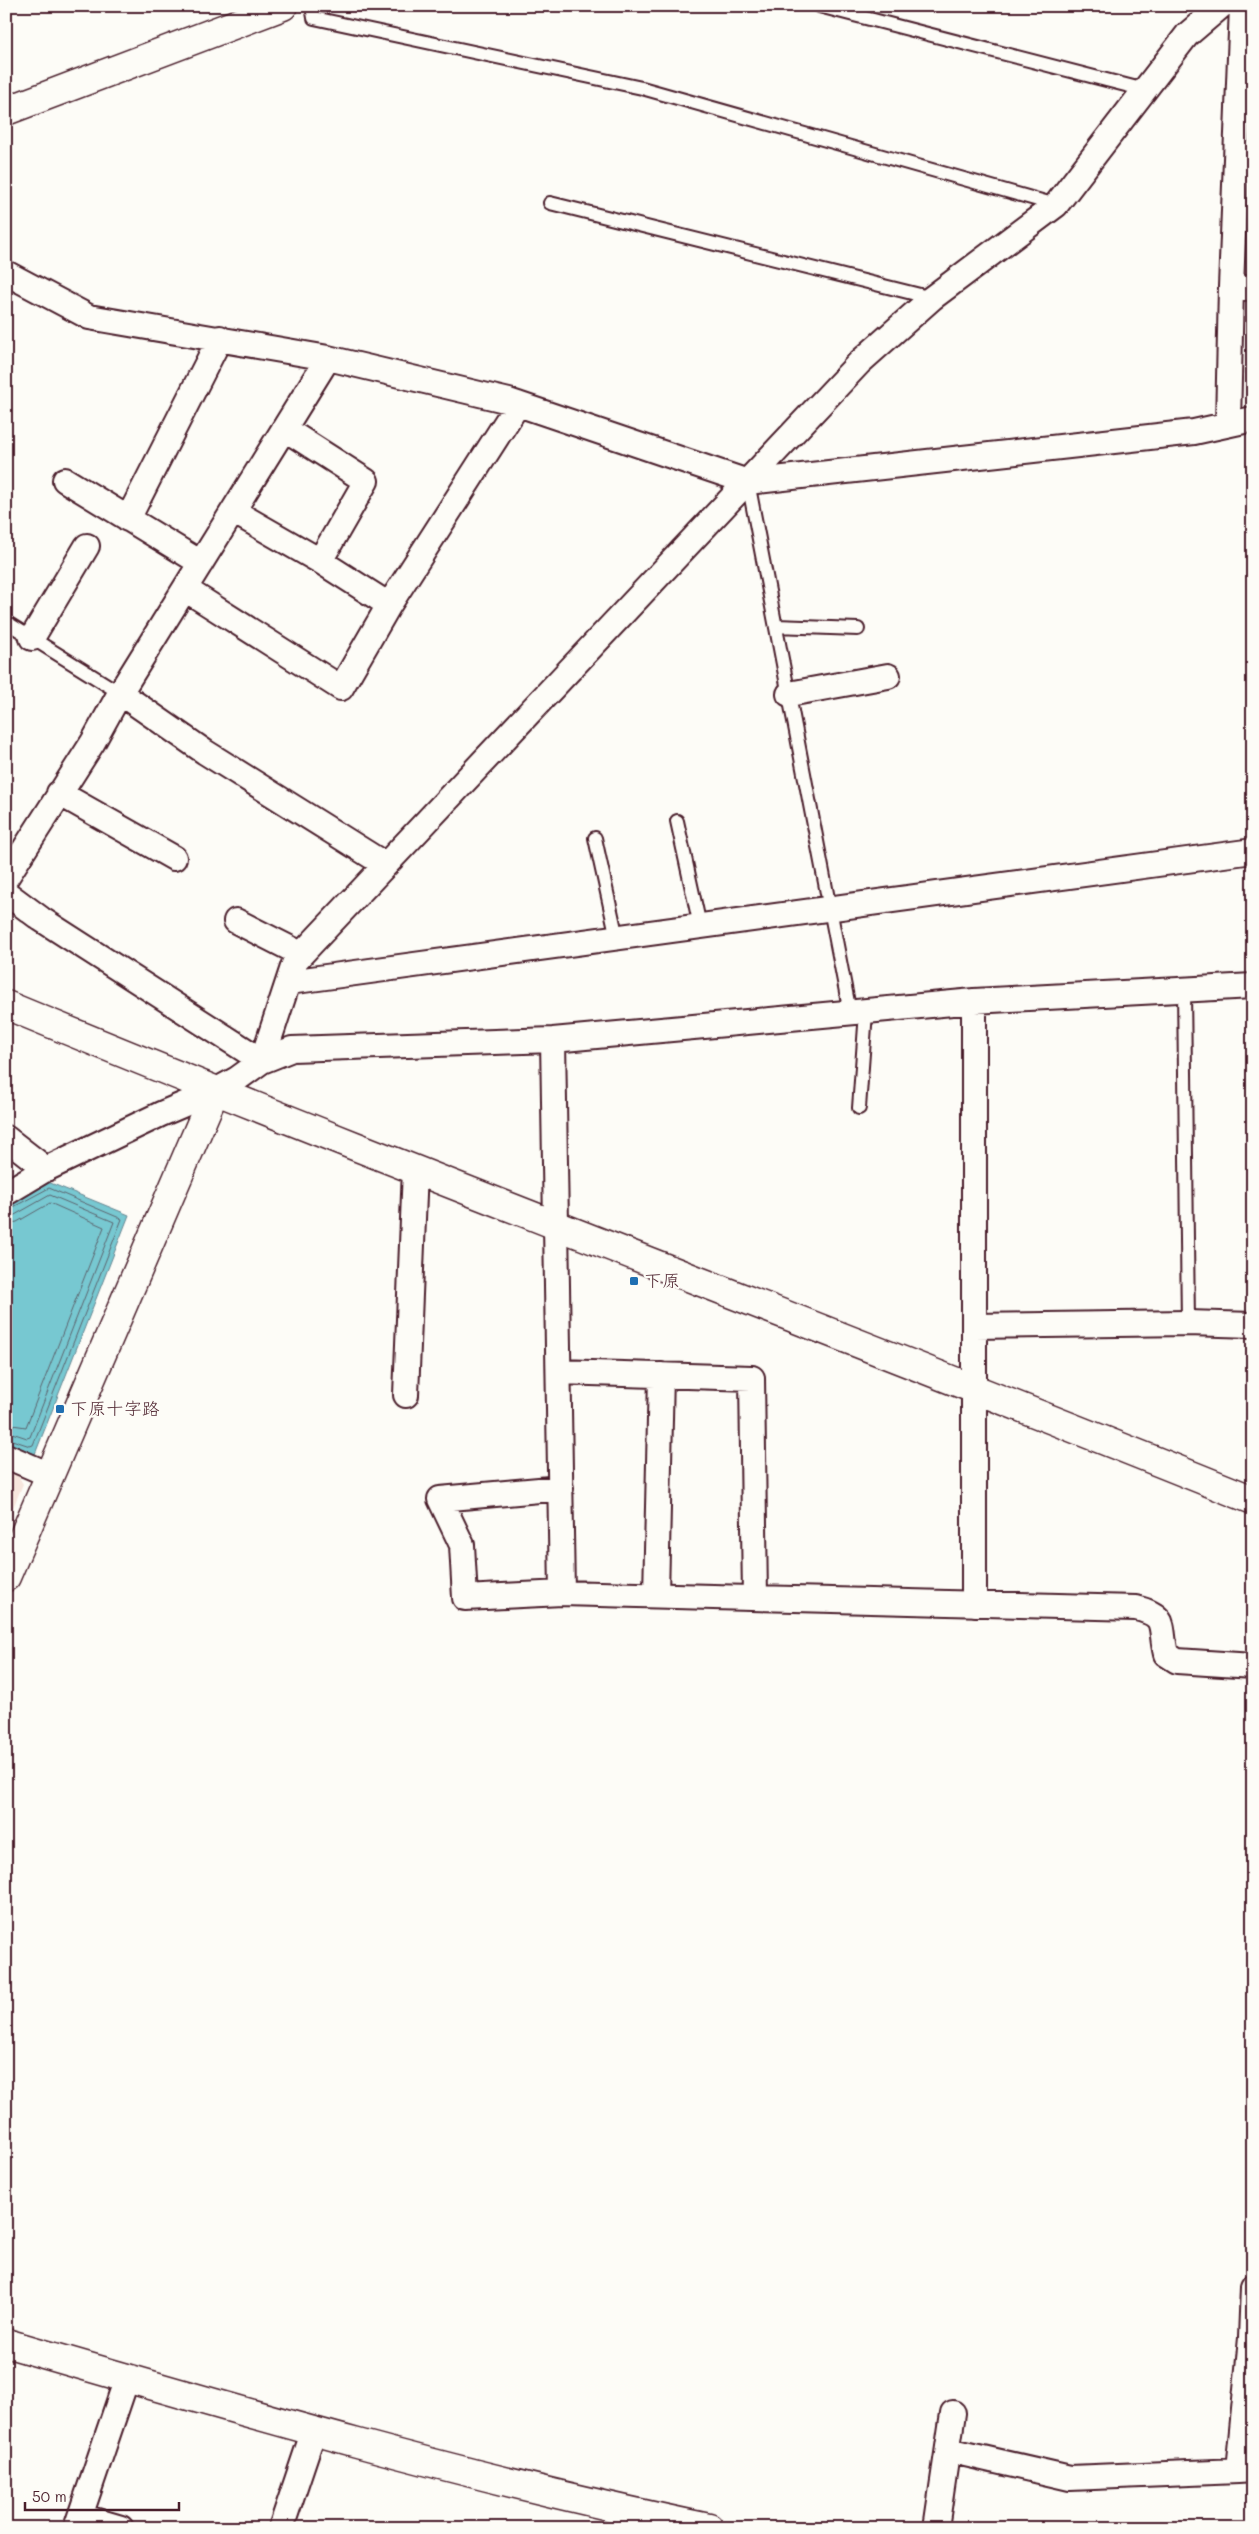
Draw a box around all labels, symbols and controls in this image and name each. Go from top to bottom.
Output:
place label: 下原 [644,1268,680,1292]
marker: 下原 [628,1275,640,1287]
place label: 下原十字路 [70,1396,160,1420]
marker: 下原十字路 [54,1403,66,1415]
scale bar [25,2479,179,2511]
text: 50 m [32,2486,67,2506]

